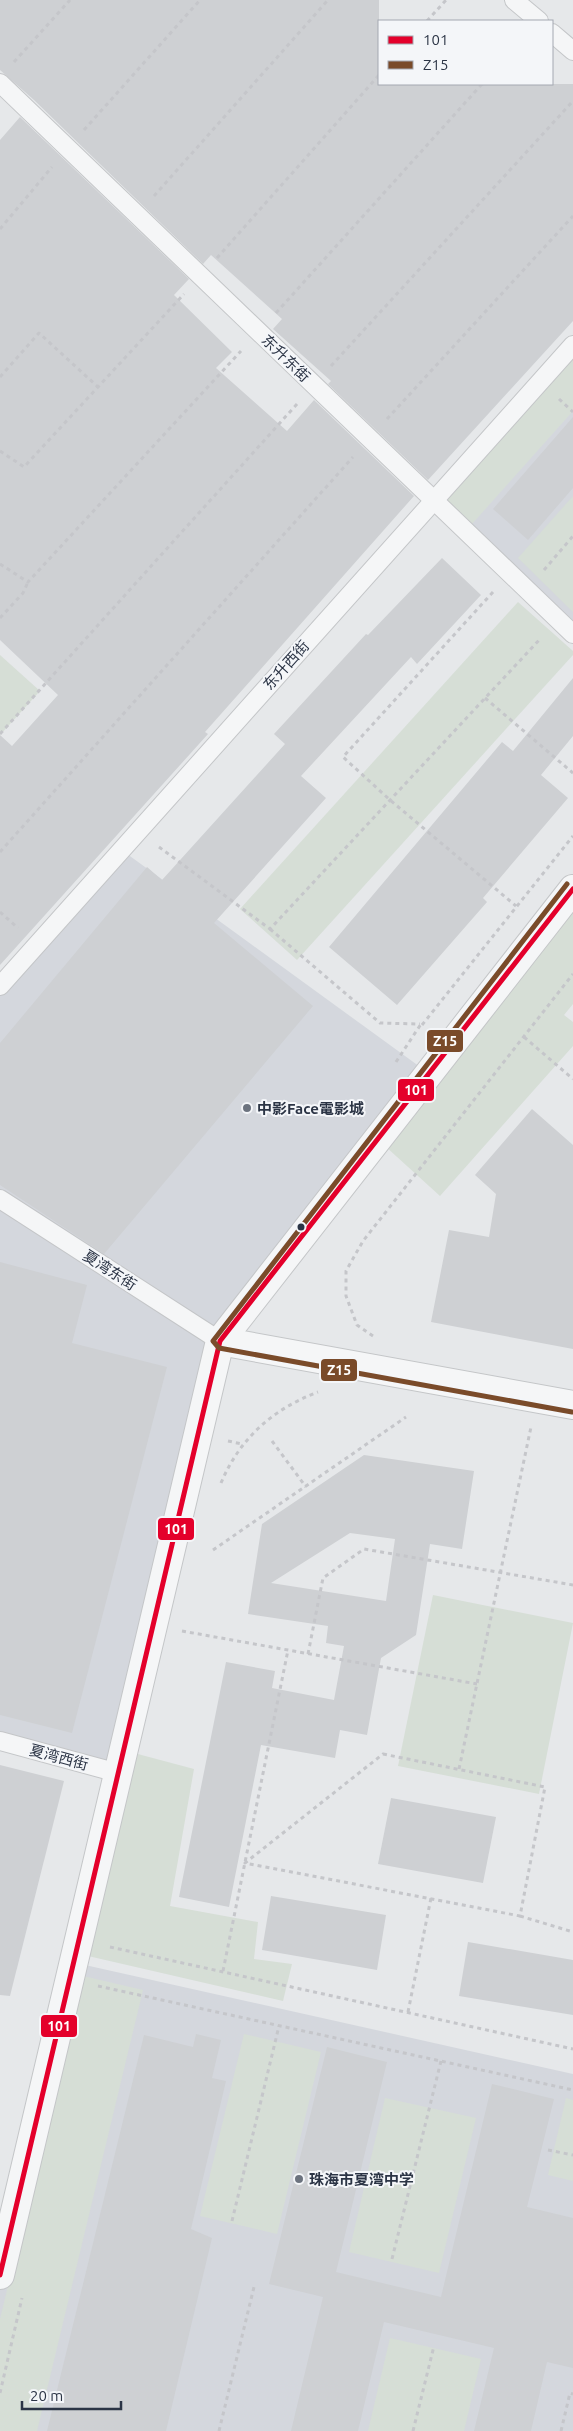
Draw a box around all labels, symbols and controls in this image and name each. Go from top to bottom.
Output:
legend [378,20,553,85]
text: 101 [423,31,448,48]
text: Z15 [423,56,448,73]
street label: 东升东街 [259,331,313,385]
street label: 东升西街 [260,637,312,693]
line badge: Z15 [426,1029,464,1053]
text: Z15 [433,1033,457,1049]
line badge: 101 [397,1078,435,1102]
text: 101 [404,1082,428,1098]
place label: 中影Face電影城 [257,1100,364,1117]
marker: 中影Face電影城 [241,1102,253,1114]
unlabelled marker [296,1222,306,1232]
street label: 夏湾东街 [80,1247,140,1293]
line badge: Z15 [320,1358,358,1382]
text: Z15 [327,1362,351,1378]
line badge: 101 [157,1517,195,1541]
text: 101 [164,1521,188,1537]
street label: 夏湾西街 [28,1741,90,1773]
line badge: 101 [40,2014,78,2038]
text: 101 [47,2018,71,2034]
place label: 珠海市夏湾中学 [309,2171,414,2188]
marker: 珠海市夏湾中学 [293,2173,305,2185]
scale bar [22,2378,121,2410]
text: 20 m [30,2387,63,2404]

